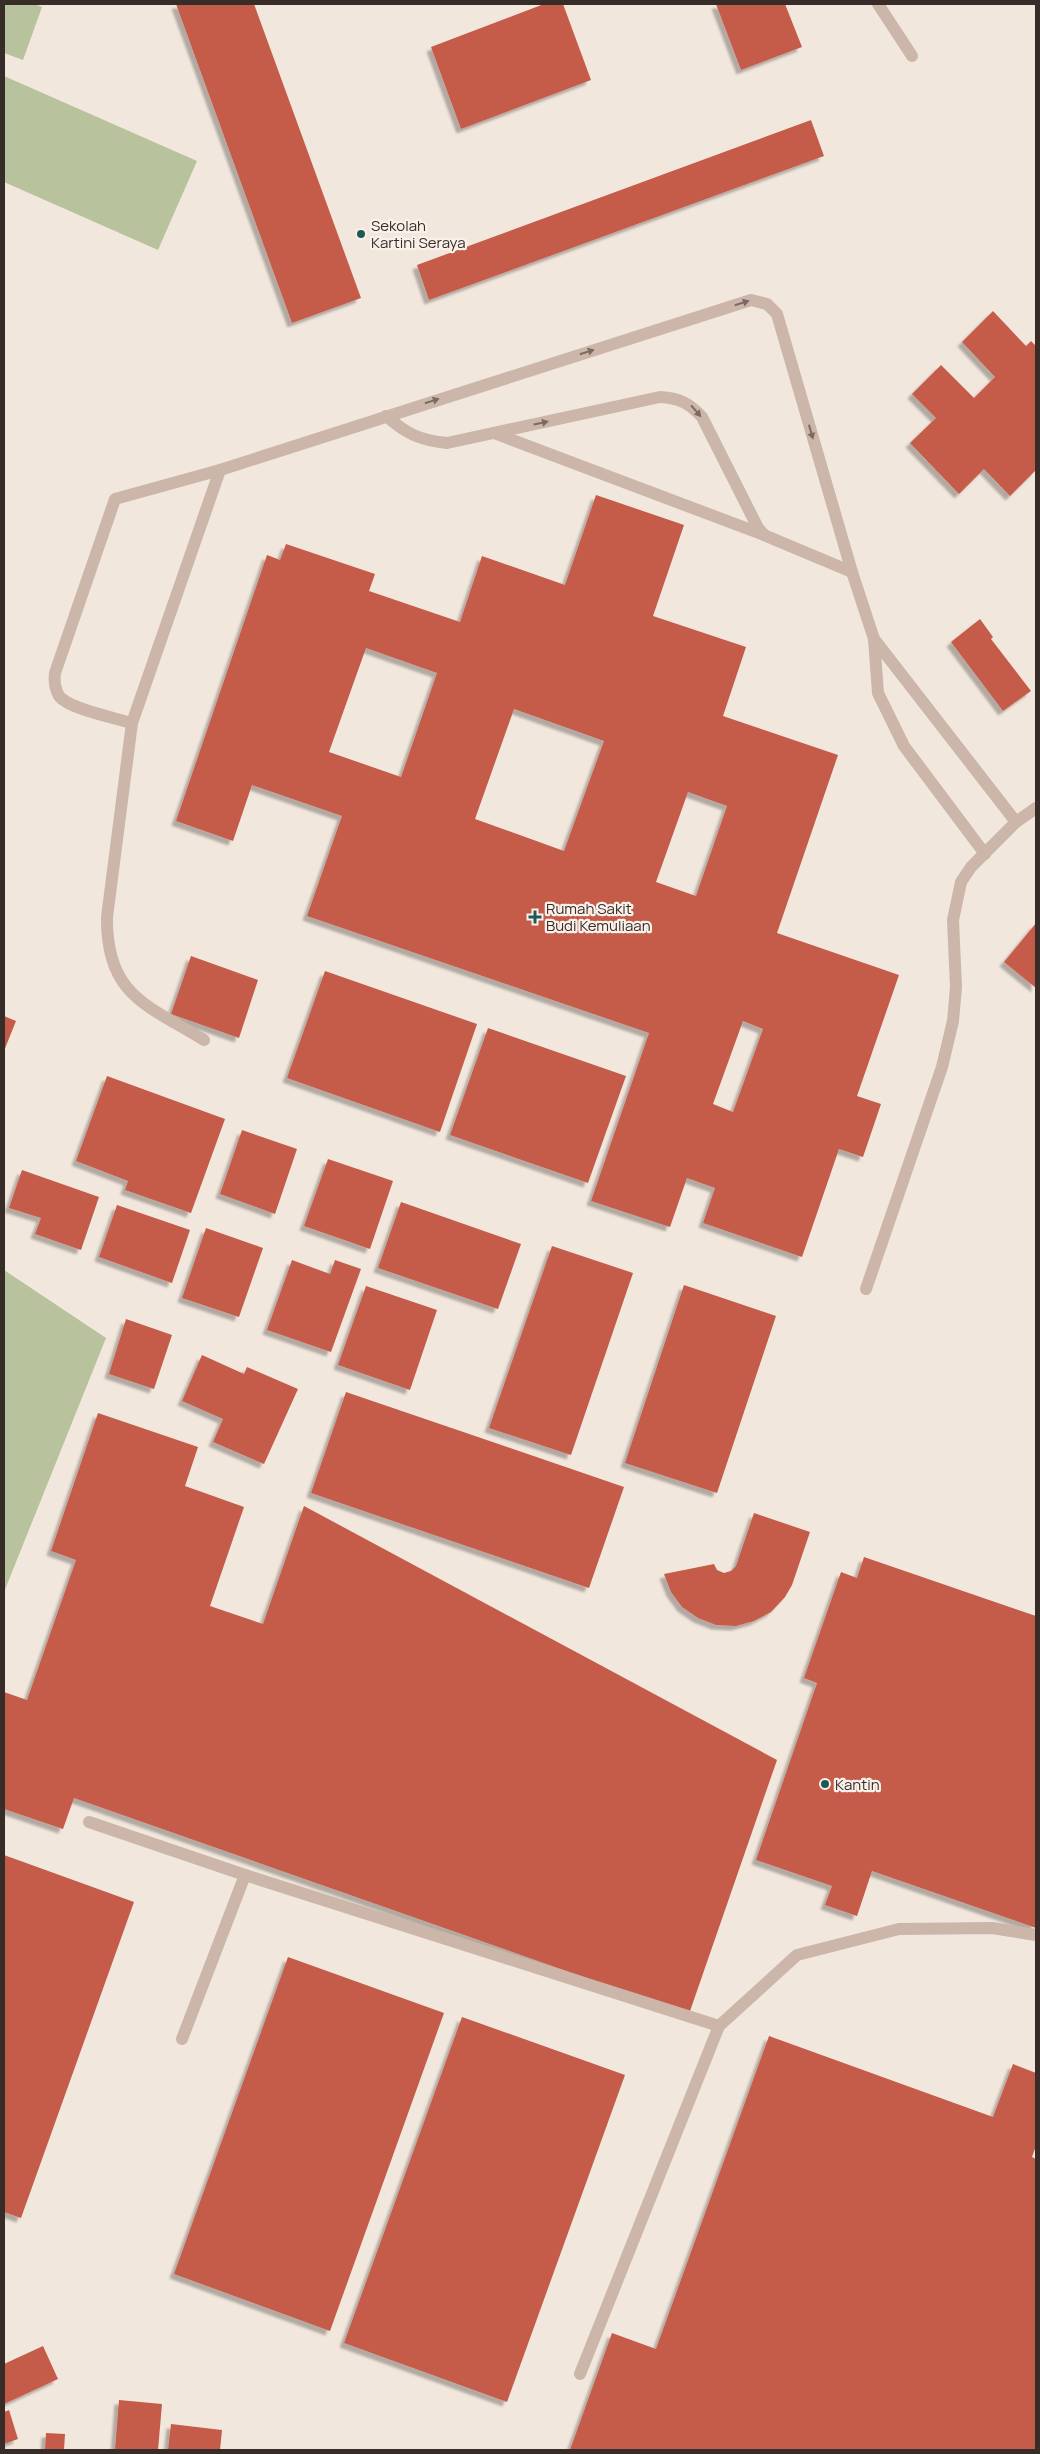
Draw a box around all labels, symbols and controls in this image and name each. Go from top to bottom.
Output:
place label: Sekolah Kartini Seraya [371,215,466,253]
marker: Sekolah Kartini Seraya [355,228,367,240]
one-way arrow [735,299,750,307]
one-way arrow [580,348,595,356]
one-way arrow [425,397,440,405]
one-way arrow [691,405,702,418]
one-way arrow [534,419,549,427]
one-way arrow [808,424,816,439]
place label: Rumah Sakit Budi Kemuliaan [546,898,651,936]
marker: Rumah Sakit Budi Kemuliaan [528,910,542,924]
place label: Kantin [835,1774,880,1795]
marker: Kantin [819,1778,831,1790]

